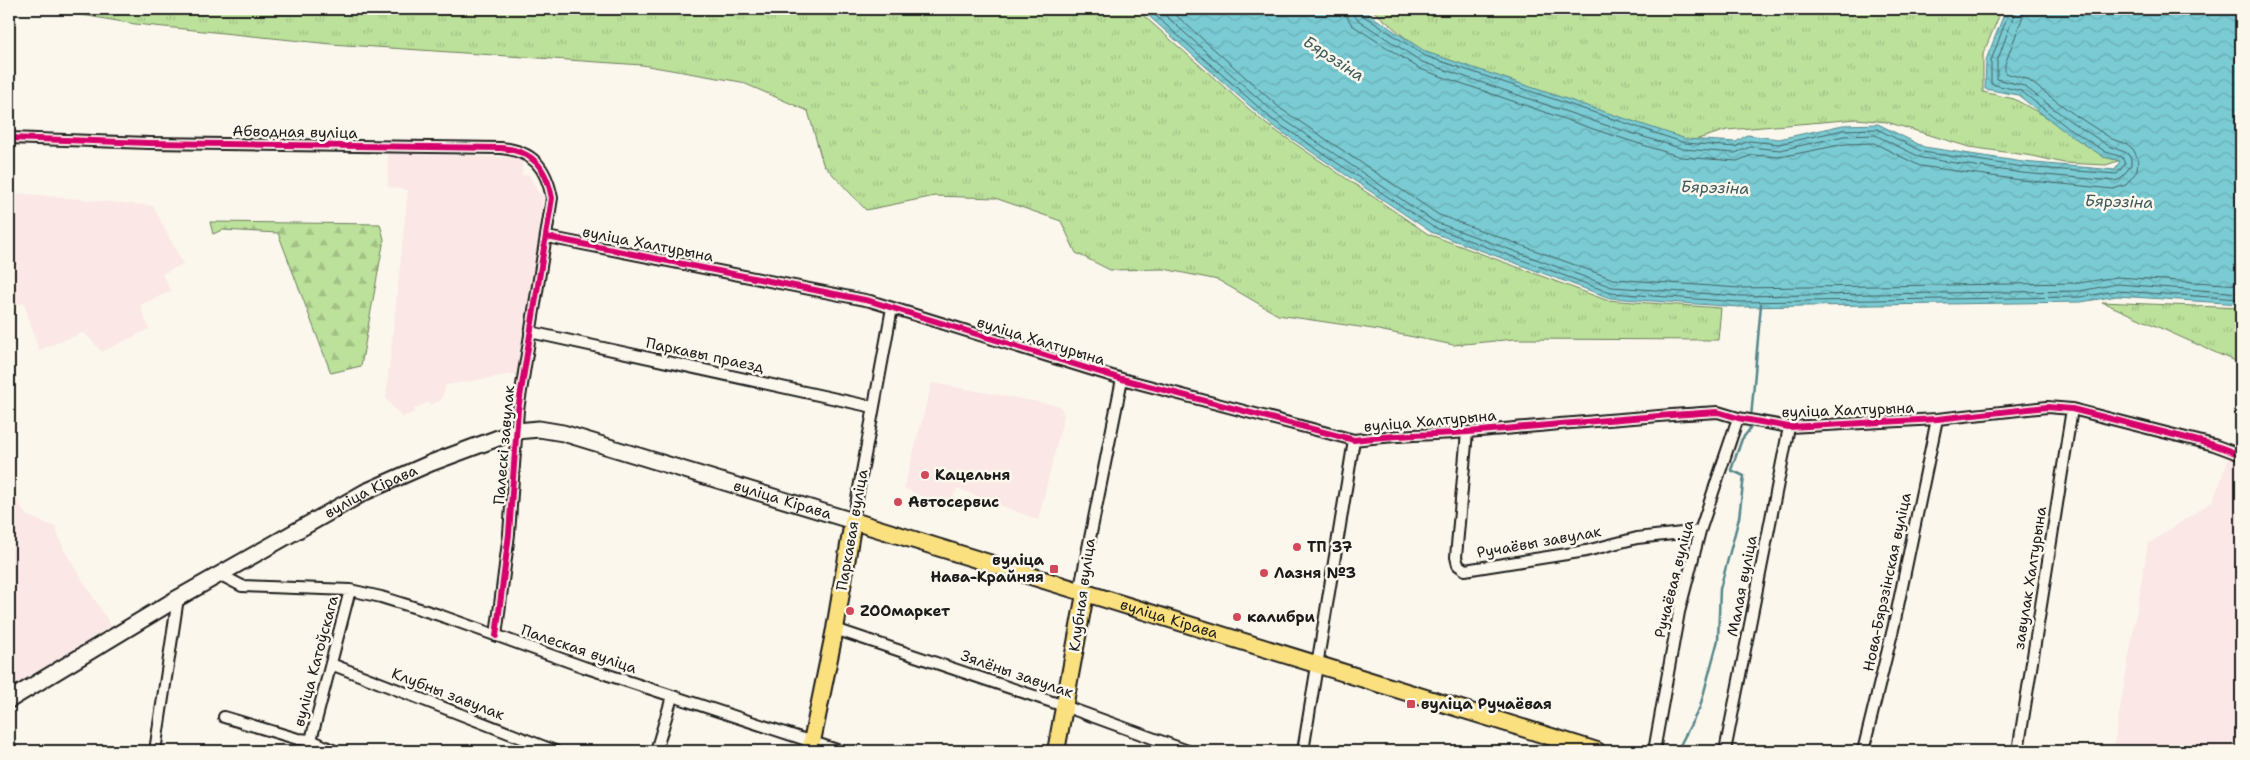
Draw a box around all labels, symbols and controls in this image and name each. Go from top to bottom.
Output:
water label: Бярэзіна [1299,31,1368,86]
street label: Абводная вуліца [232,121,358,143]
water label: Бярэзіна [1680,176,1750,199]
water label: Бярэзіна [2084,190,2154,213]
street label: вуліца Халтурына [581,221,716,267]
street label: вуліца Халтурына [974,312,1108,370]
street label: Паркавы праезд [644,333,766,377]
street label: Палескі завулак [489,385,519,505]
street label: вуліца Халтурына [1781,398,1915,422]
street label: вуліца Халтурына [1363,405,1498,437]
street label: вуліца Кірава [321,460,421,523]
place label: Кацельня [935,465,1010,485]
street label: Паркавая вуліца [831,467,873,592]
marker: Кацельня [919,469,931,481]
street label: вуліца Кірава [731,475,835,524]
street label: Нова-Бярэзінская вуліца [1858,490,1916,673]
place label: Автосервис [908,492,999,512]
marker: Автосервис [892,496,904,508]
street label: завулак Халтурына [2009,504,2051,651]
street label: Ручаёвая вуліца [1650,517,1698,640]
street label: Ручаёвы завулак [1475,521,1603,563]
street label: Малая вуліца [1722,533,1762,638]
street label: Клубная вуліца [1064,536,1100,653]
place label: ТП 37 [1307,537,1353,557]
marker: ТП 37 [1291,541,1303,553]
place label: вуліца Нава-Крайняя [931,550,1045,587]
marker: вуліца Нава-Крайняя [1048,563,1060,575]
place label: Лазня №3 [1274,563,1356,583]
marker: Лазня №3 [1258,567,1270,579]
street label: вуліца Катоўскага [289,593,343,729]
street label: вуліца Кірава [1118,594,1221,643]
place label: ZOOмаркет [860,601,950,621]
marker: ZOOмаркет [844,605,856,617]
place label: калибри [1247,607,1316,627]
marker: калибри [1231,611,1243,623]
street label: Палеская вуліца [518,620,640,678]
street label: Зялёны завулак [958,645,1076,703]
street label: Клубны завулак [389,663,507,725]
place label: вуліца Ручаёвая [1421,694,1552,714]
marker: вуліца Ручаёвая [1405,698,1417,710]

